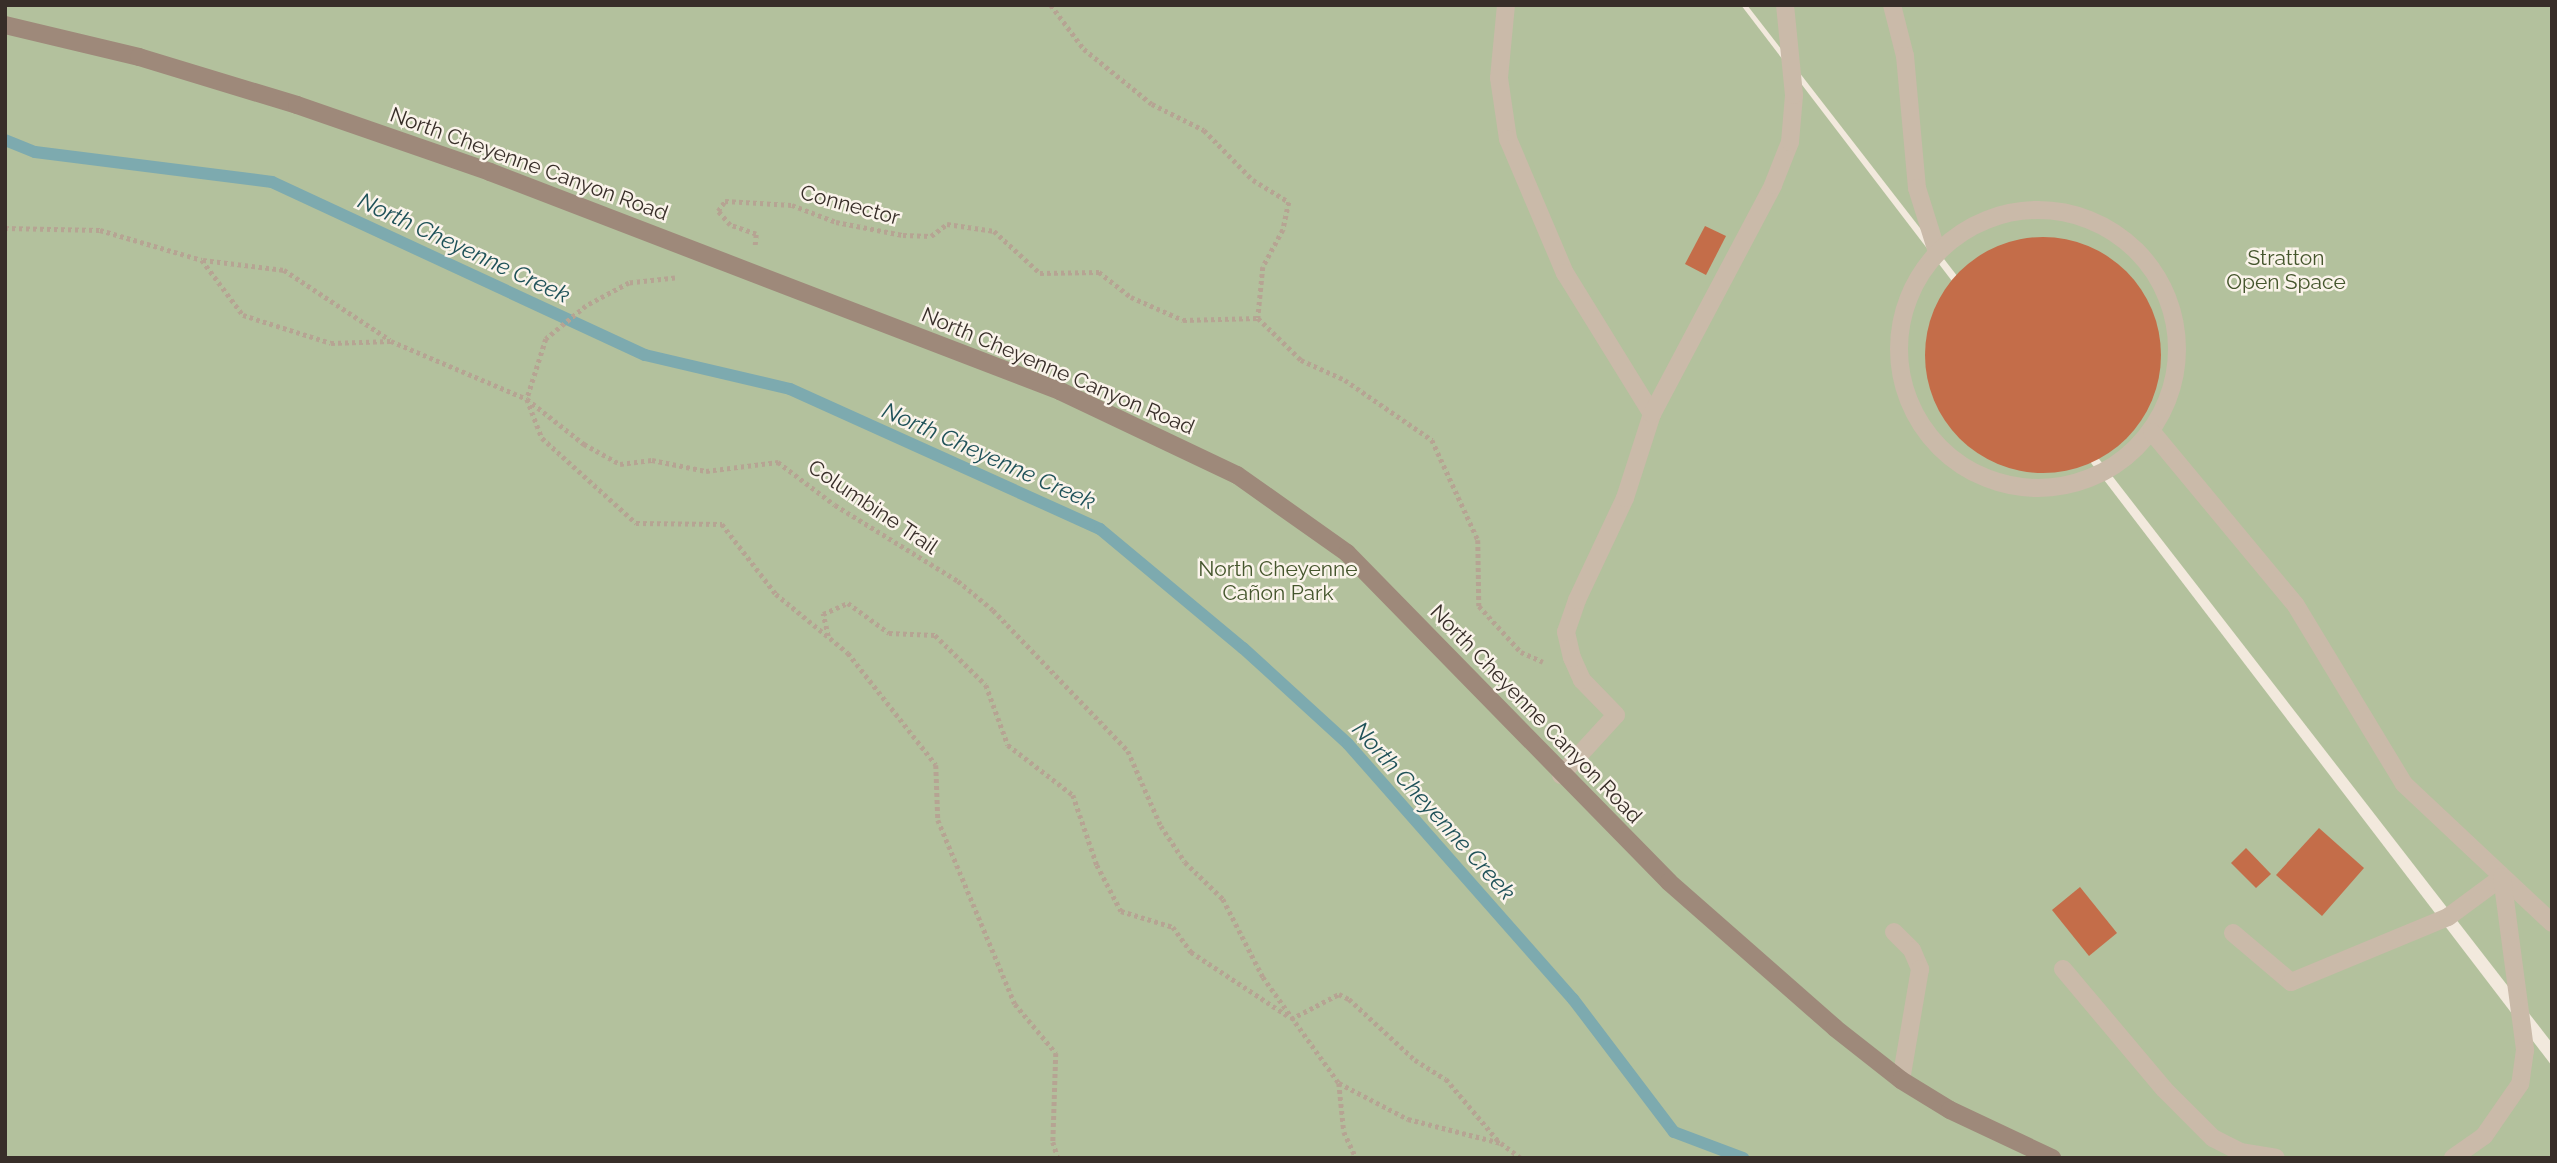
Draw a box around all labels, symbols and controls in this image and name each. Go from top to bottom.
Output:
street label: North Cheyenne Canyon Road [387,102,671,226]
street label: Connector [797,180,903,230]
water label: North Cheyenne Creek [354,187,574,309]
park label: Stratton Open Space [2226,245,2346,295]
street label: North Cheyenne Canyon Road [918,302,1198,440]
water label: North Cheyenne Creek [878,397,1100,515]
street label: Columbine Trail [803,454,943,560]
park label: North Cheyenne Cañon Park [1198,556,1358,606]
street label: North Cheyenne Canyon Road [1425,600,1647,828]
water label: North Cheyenne Creek [1347,716,1521,906]

